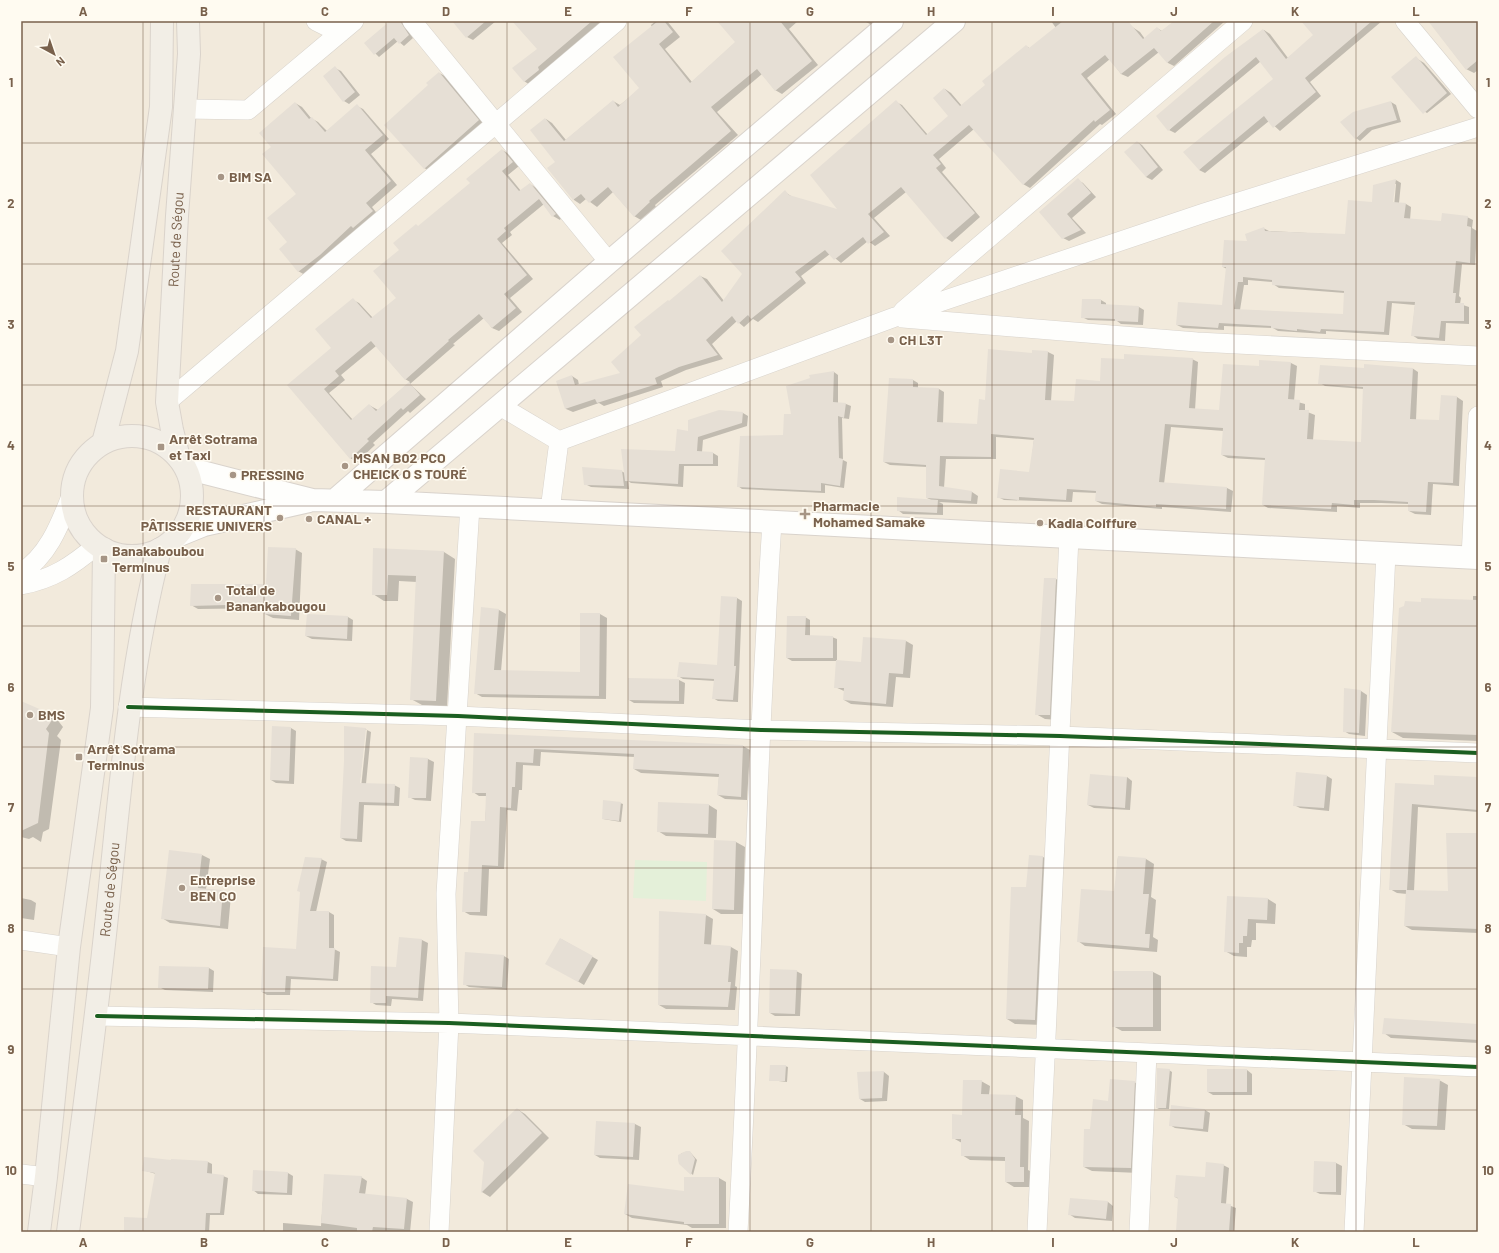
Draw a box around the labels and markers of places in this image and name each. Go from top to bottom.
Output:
place label: BIM SA [229,168,273,185]
marker: BIM SA [216,172,226,182]
place label: CH L3T [899,331,943,348]
marker: CH L3T [886,335,896,345]
place label: Arrêt Sotrama et Taxi [169,430,258,463]
marker: Arrêt Sotrama et Taxi [156,442,166,452]
place label: MSAN B02 PCO CHEICK O S TOURÉ [353,449,467,482]
marker: MSAN B02 PCO CHEICK O S TOURÉ [340,461,350,471]
place label: PRESSING [241,466,304,483]
marker: PRESSING [228,470,238,480]
place label: Pharmacie Mohamed Samake [813,497,925,530]
place label: RESTAURANT PÂTISSERIE UNIVERS [141,501,272,534]
marker: Pharmacie Mohamed Samake [800,509,810,519]
place label: CANAL + [317,510,371,527]
marker: RESTAURANT PÂTISSERIE UNIVERS [275,513,285,523]
marker: CANAL + [304,514,314,524]
place label: Kadia Coiffure [1048,514,1137,531]
marker: Kadia Coiffure [1035,518,1045,528]
place label: Banakaboubou Terminus [112,542,204,575]
marker: Banakaboubou Terminus [99,554,109,564]
place label: Total de Banankabougou [226,581,326,614]
marker: Total de Banankabougou [213,593,223,603]
place label: BMS [38,706,65,723]
marker: BMS [25,710,35,720]
place label: Arrêt Sotrama Terminus [87,740,176,773]
marker: Arrêt Sotrama Terminus [74,752,84,762]
place label: Entreprise BEN CO [190,871,256,904]
marker: Entreprise BEN CO [177,883,187,893]

